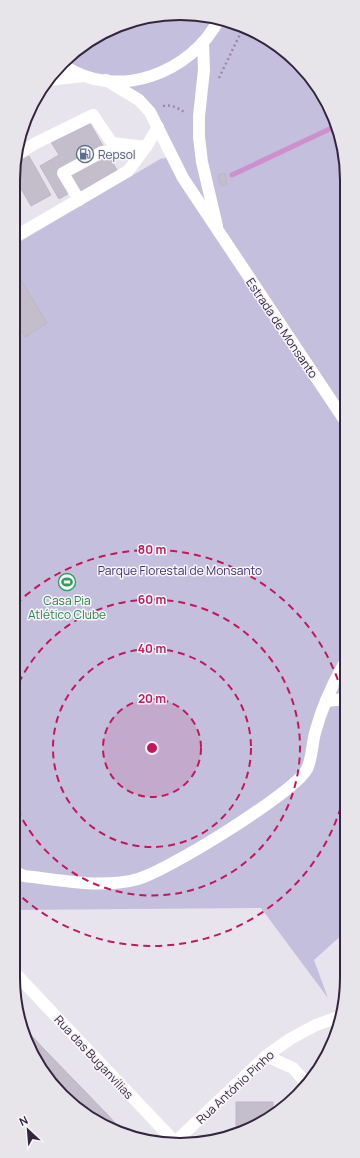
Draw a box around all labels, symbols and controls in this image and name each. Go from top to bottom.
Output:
fuel station icon: Repsol [75,144,95,164]
place label: Repsol [98,146,136,163]
street label: Estrada de Monsanto [242,275,322,381]
text: 80 m [138,541,166,558]
park label: Parque Florestal de Monsanto [98,562,262,579]
sports icon: Casa Pia Atlético Clube [57,572,77,592]
text: 60 m [138,591,166,608]
place label: Casa Pia Atlético Clube [28,592,106,623]
text: 40 m [138,640,166,657]
text: 20 m [138,690,166,707]
centre of rings [145,741,159,755]
street label: Rua das Buganvílias [51,1011,137,1103]
street label: Rua António Pinho [192,1046,278,1128]
north arrow [8,1110,48,1150]
text: N [17,1112,30,1129]

